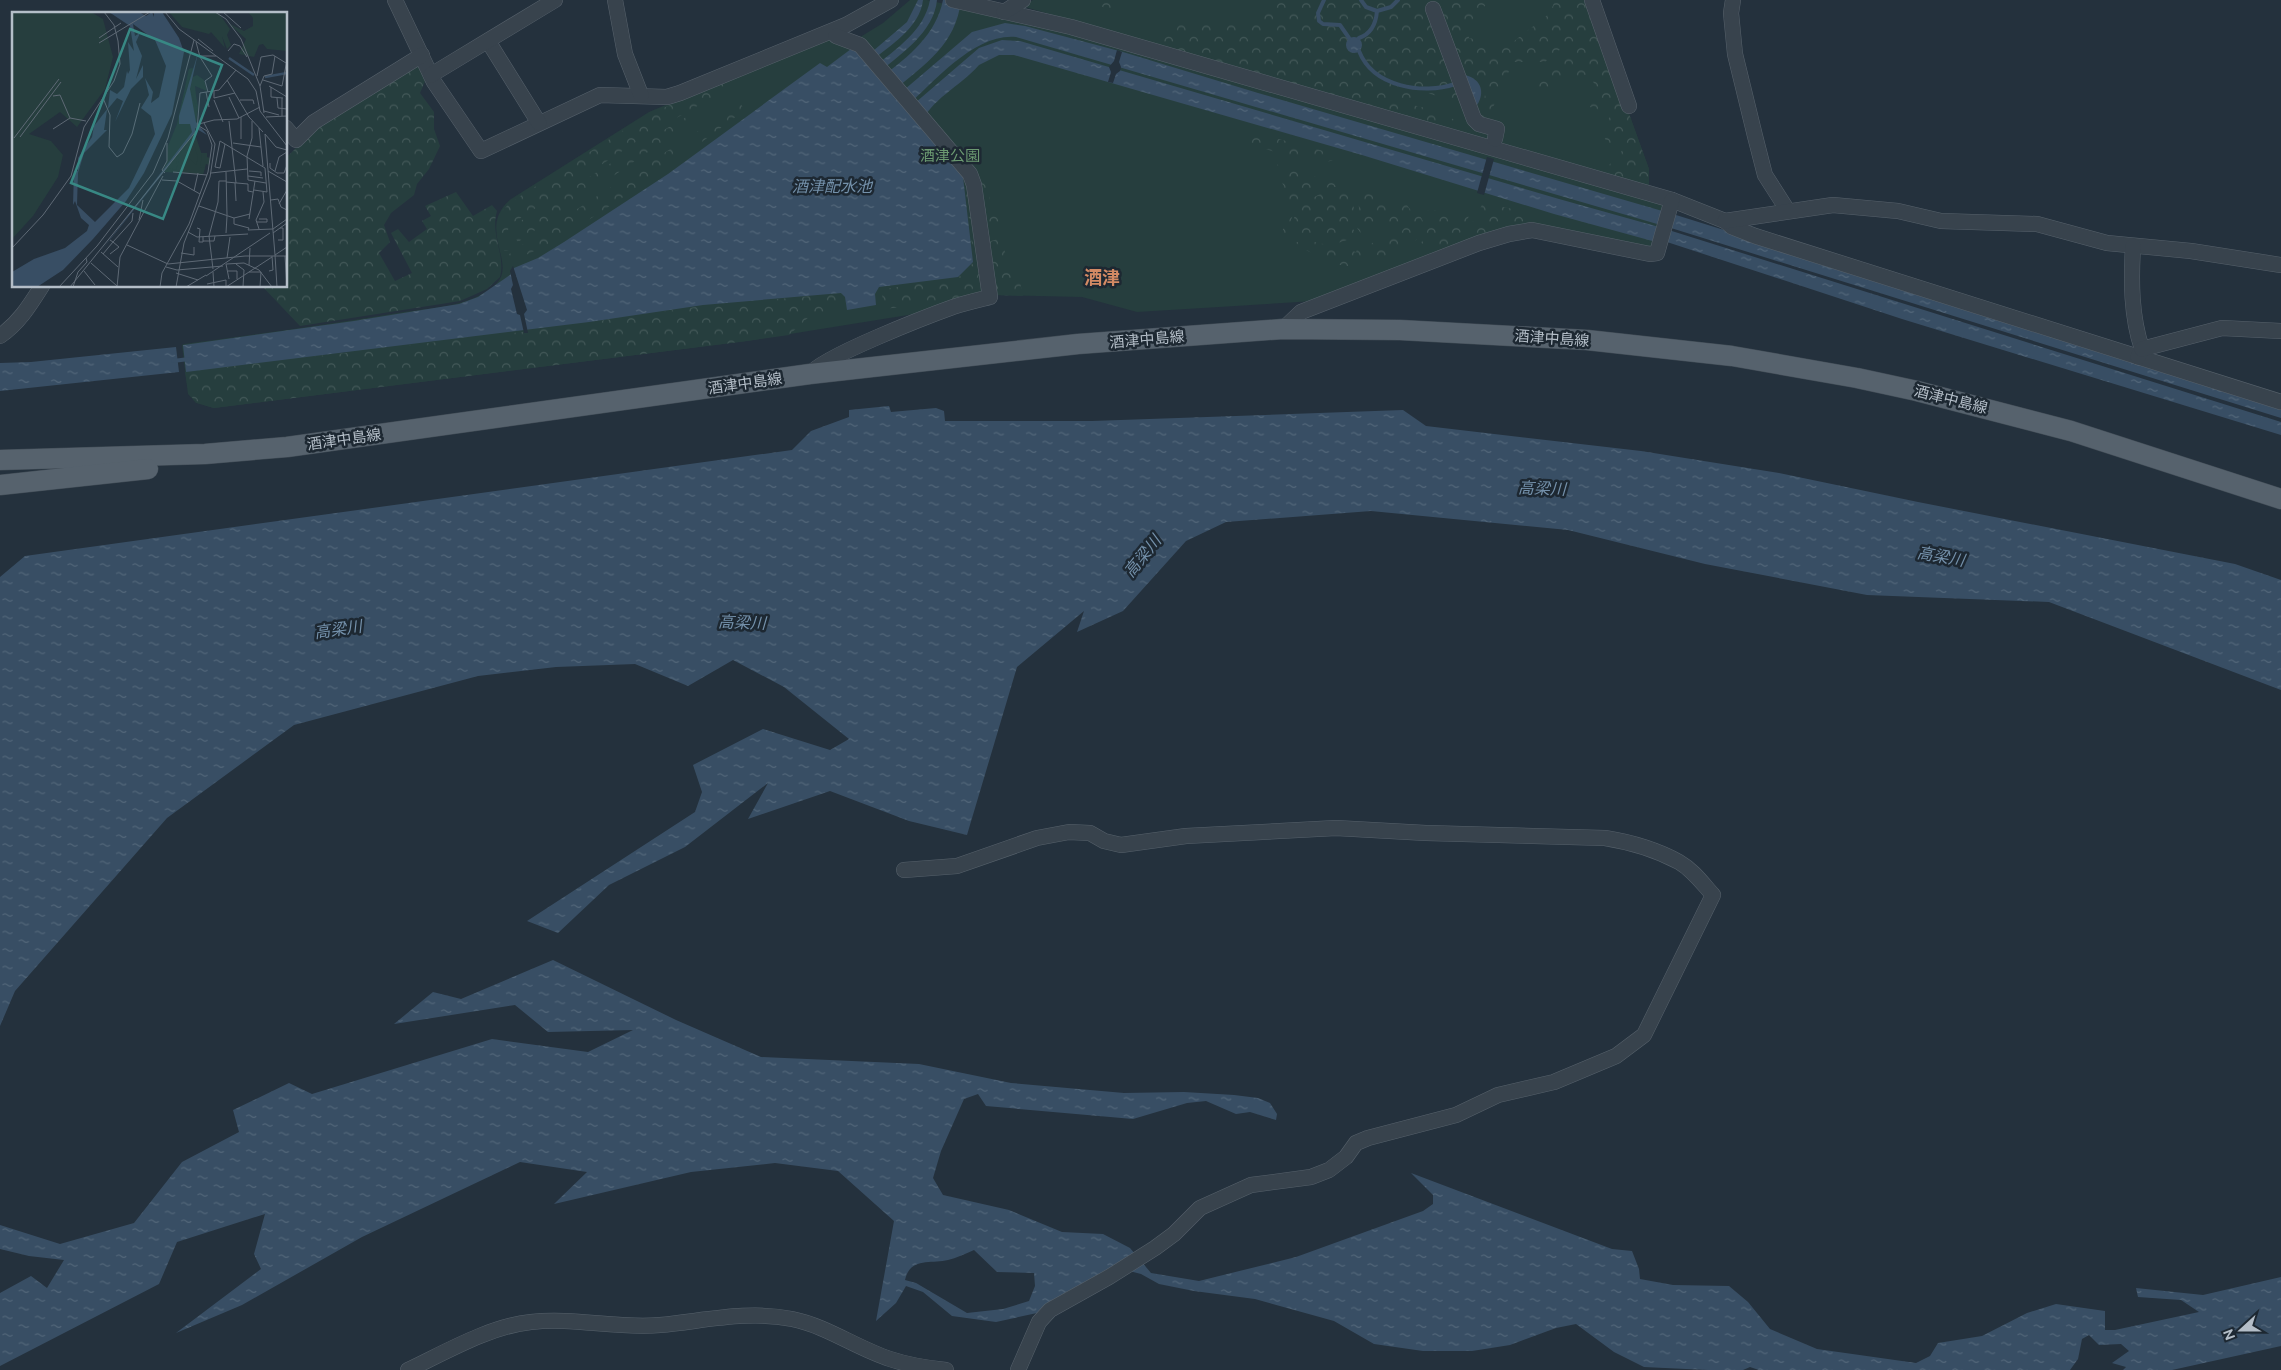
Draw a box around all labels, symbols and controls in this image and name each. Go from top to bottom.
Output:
inset map [12,12,288,288]
park label: 酒津公園 [920,147,980,164]
water label: 酒津配水池 [792,177,874,195]
district label: 酒津 [1084,267,1120,287]
street label: 酒津中島線 [1109,327,1185,351]
street label: 酒津中島線 [1514,327,1590,349]
street label: 酒津中島線 [707,369,783,397]
street label: 酒津中島線 [1913,382,1989,416]
street label: 酒津中島線 [306,425,382,453]
water label: 高梁川 [1518,478,1568,498]
water label: 高梁川 [1120,530,1165,580]
water label: 高梁川 [1916,543,1968,569]
water label: 高梁川 [718,612,768,632]
water label: 高梁川 [313,616,365,641]
north arrow [2216,1305,2266,1355]
text: N [2220,1327,2238,1342]

